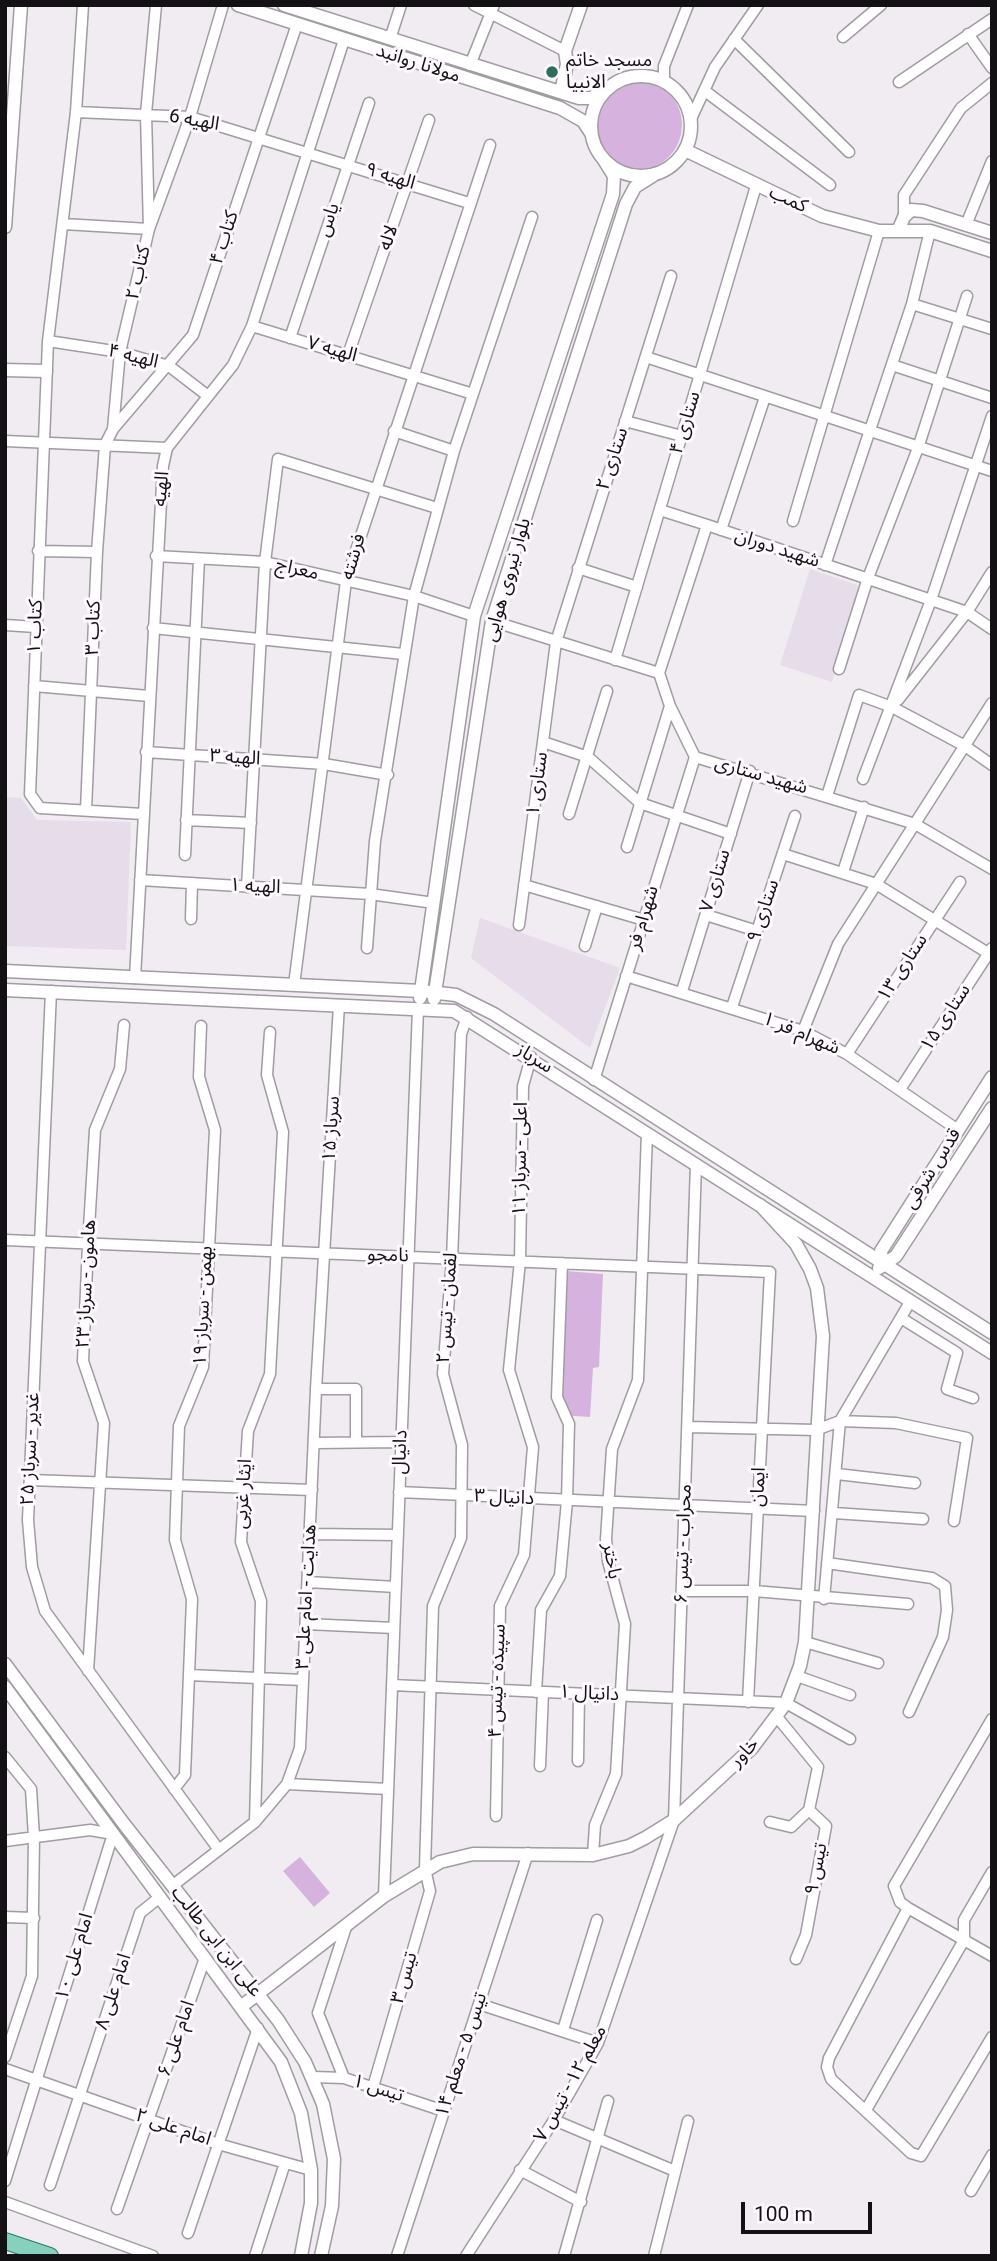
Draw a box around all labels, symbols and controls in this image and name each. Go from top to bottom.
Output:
street label: مولانا روانبد [373,40,463,88]
place label: مسجد خاتم الانبیا [566,50,652,94]
marker: مسجد خاتم الانبیا [544,64,560,80]
street label: الهیه 6 [167,105,221,137]
street label: الهیه ۹ [362,159,418,195]
street label: کمب [765,181,811,219]
street label: یاس [313,200,345,240]
street label: کتاب ۴ [206,208,244,268]
street label: لاله [374,222,404,254]
street label: کتاب ۲ [122,244,156,302]
street label: الهیه ۷ [304,332,360,368]
street label: الهیه ۴ [106,340,160,374]
street label: ستاری ۴ [666,389,706,457]
street label: ستاری ۲ [592,425,634,493]
street label: الهیه [149,470,175,508]
street label: بلوار نیروی هوایی [479,516,537,644]
street label: شهید دوران [732,525,822,573]
street label: فرشته [337,531,371,583]
street label: معراج [273,554,321,586]
street label: کتاب ۱ [24,599,48,655]
street label: کتاب ۳ [82,600,106,656]
street label: الهیه ۳ [209,745,261,771]
street label: ستاری ۱ [522,750,554,818]
street label: شهید ستاری [712,752,810,800]
street label: ستاری ۷ [696,847,736,915]
street label: الهیه ۱ [229,874,281,900]
street label: ستاری ۹ [743,877,785,945]
street label: شهرام فر [623,883,665,953]
street label: ستاری ۱۳ [873,930,933,1006]
street label: ستاری ۱۵ [916,980,976,1056]
street label: شهرام فر ۱ [759,1008,843,1060]
street label: سرباز [511,1039,557,1079]
street label: سرباز ۱۵ [318,1095,346,1163]
street label: اعلی - سرباز ۱۱ [509,1102,533,1216]
street label: قدس شرقی [899,1125,967,1213]
street label: هامون - سرباز ۲۳ [72,1219,102,1349]
street label: نامجو [367,1244,409,1268]
street label: بهمن - سرباز ۱۹ [189,1245,219,1367]
street label: لقمان - تیس ۲ [433,1252,463,1364]
street label: غدیر - سرباز ۲۵ [17,1392,45,1506]
street label: دانیال [389,1429,413,1475]
street label: ایثار غربی [230,1458,258,1530]
street label: ایمان [747,1467,771,1507]
street label: محراب - تیس ۶ [671,1484,697,1604]
street label: دانیال ۳ [473,1485,535,1511]
street label: هدایت - امام علی ۳ [292,1524,322,1670]
street label: باختر [597,1541,625,1581]
street label: سپیده - تیس ۴ [485,1624,511,1738]
street label: دانیال ۱ [558,1681,620,1707]
street label: خاور [726,1734,764,1772]
street label: تیس ۹ [801,1841,833,1897]
street label: علی ابن ابی طالب [166,1882,266,2002]
street label: امام علی ۱۰ [51,1911,99,2003]
street label: تیس ۳ [387,1950,423,2006]
street label: امام علی ۸ [91,1951,137,2033]
street label: تیس ۵ - معلم ۱۴ [431,1990,493,2120]
street label: امام علی ۶ [153,1998,201,2080]
street label: معلم ۱۲ - تیس ۷ [530,2022,612,2146]
street label: تیس ۱ [350,2070,406,2108]
street label: امام علی ۲ [132,2104,214,2152]
scale bar [745,2188,876,2232]
text: 100 m [754,2202,813,2226]

